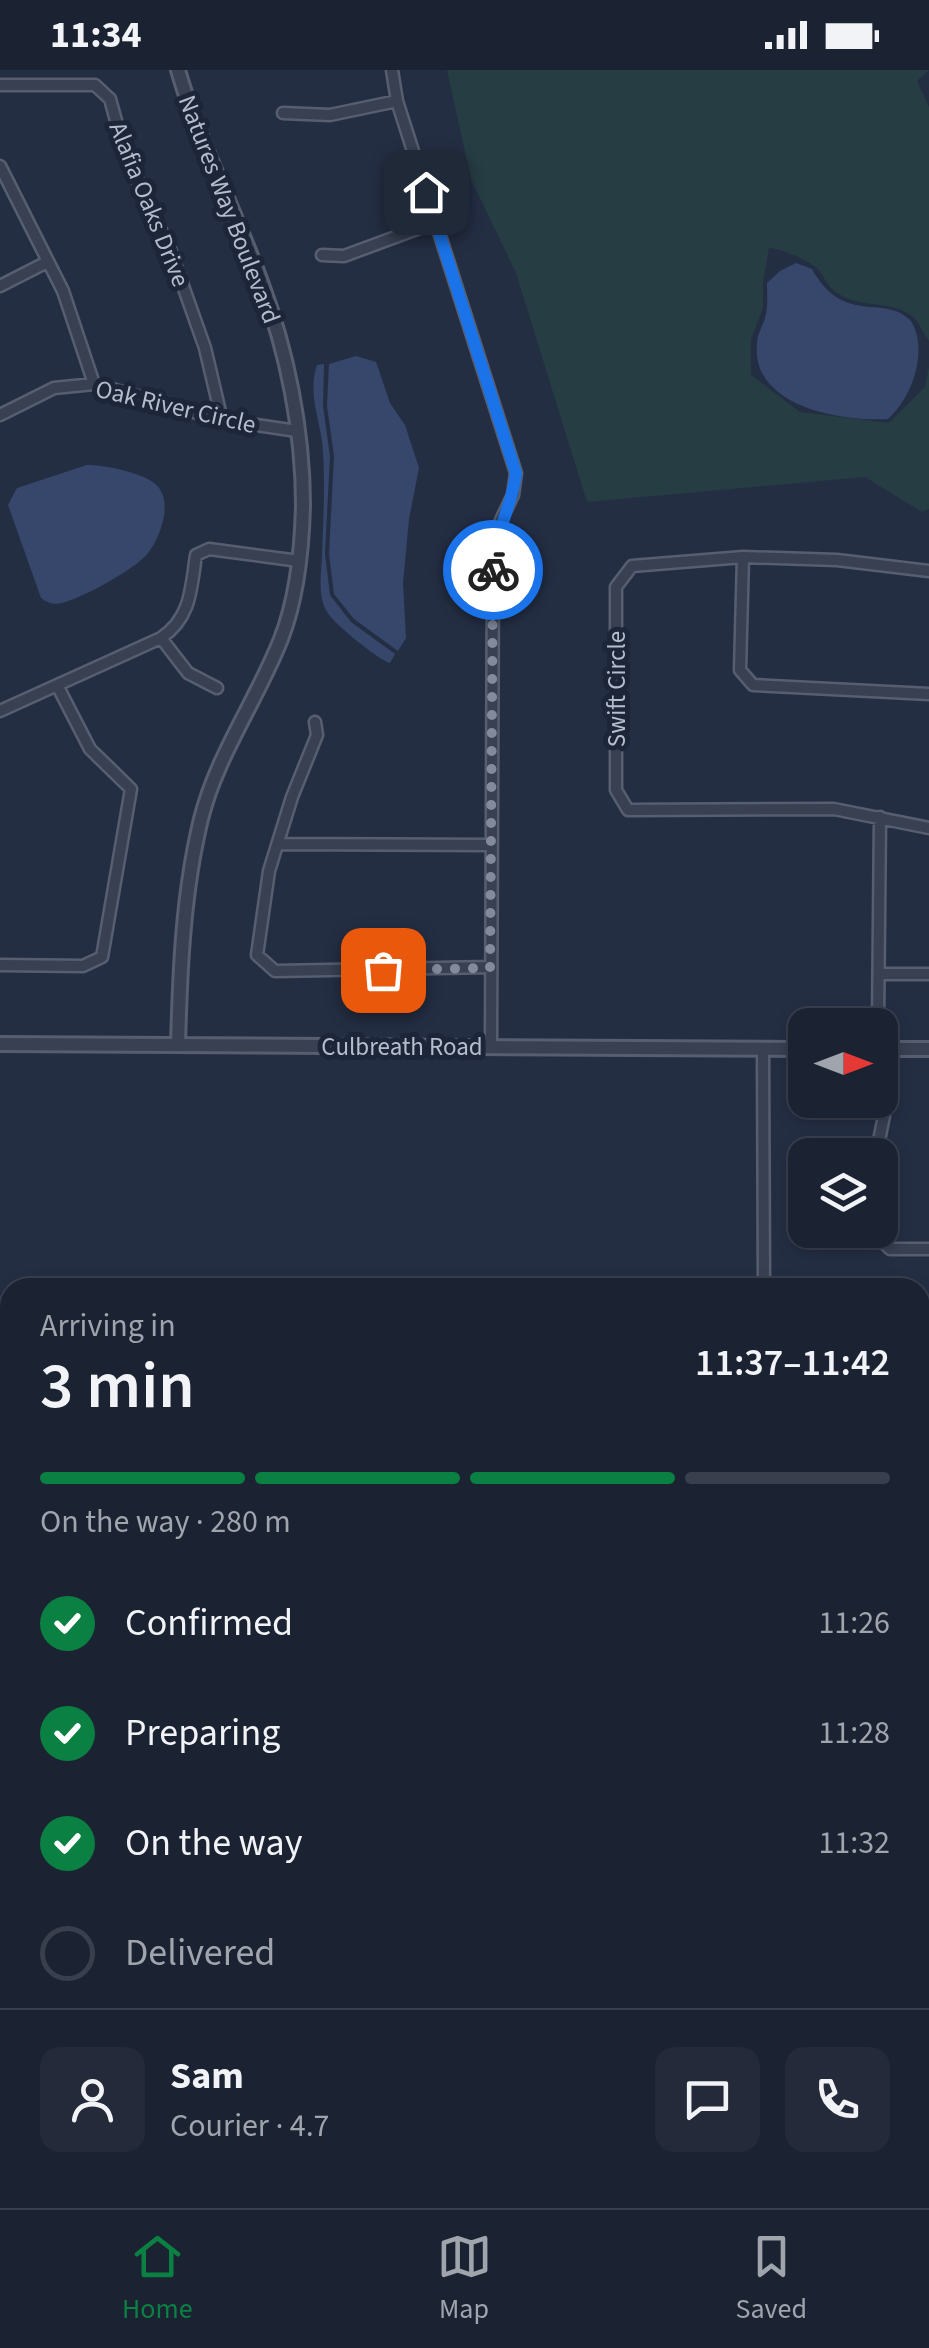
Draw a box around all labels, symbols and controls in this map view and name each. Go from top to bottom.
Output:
text: 11:34 [50,8,142,62]
street label: Natures Way Boulevard [169,90,289,329]
street label: Alafia Oaks Drive [100,117,199,292]
pin [384,150,469,235]
icon: home [399,165,454,220]
street label: Oak River Circle [92,371,260,443]
courier [443,520,543,620]
icon: bike [466,543,521,598]
street label: Swift Circle [599,631,635,747]
pin [341,928,426,1013]
icon: bag [356,943,411,998]
north arrow [788,1008,898,1118]
map controls [788,1008,898,1248]
street label: Culbreath Road [321,1029,483,1065]
button: layers [788,1138,898,1248]
text: Arriving in [40,1303,176,1349]
text: 11:37–11:42 [695,1336,890,1390]
text: 3 min [40,1340,195,1433]
text: On the way · 280 m [40,1499,291,1545]
icon: check [40,1596,95,1651]
text: Confirmed [125,1596,293,1650]
text: 11:26 [818,1600,890,1646]
icon: check [40,1706,95,1761]
text: Preparing [125,1706,280,1760]
text: 11:28 [818,1710,890,1756]
icon: check [40,1816,95,1871]
text: On the way [125,1816,302,1870]
text: 11:32 [818,1820,890,1866]
text: Delivered [125,1926,275,1980]
button: person [40,2047,145,2152]
button: chat [655,2047,760,2152]
button: phone [785,2047,890,2152]
text: Sam [170,2049,244,2103]
text: Courier · 4.7 [170,2103,330,2149]
tab: Home [122,2229,193,2329]
tab: Map [437,2229,492,2329]
tab: Saved [736,2229,807,2329]

